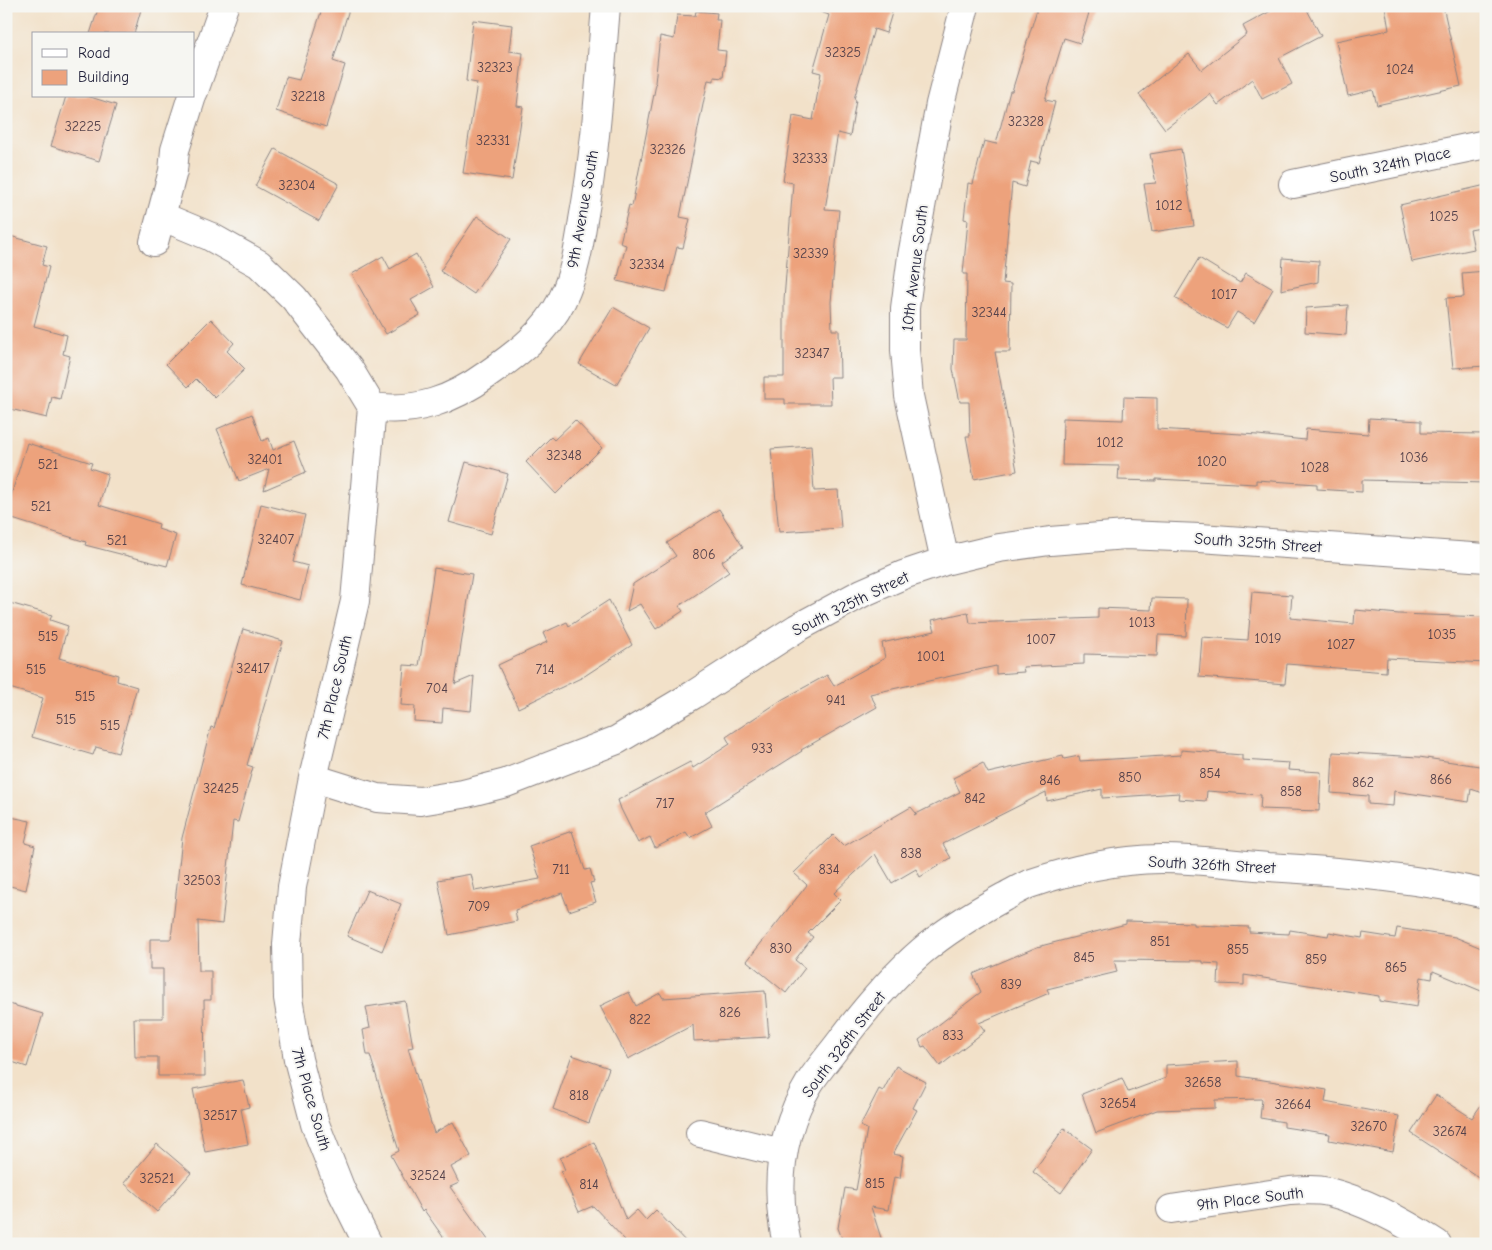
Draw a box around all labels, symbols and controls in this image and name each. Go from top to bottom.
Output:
legend [32,32,195,98]
text: Road [78,44,110,62]
house number: 32325 [825,44,861,61]
house number: 32323 [477,59,513,76]
house number: 1024 [1386,61,1414,78]
text: Building [78,68,129,86]
house number: 32218 [291,88,325,105]
house number: 32328 [1008,113,1044,130]
house number: 32225 [65,118,101,135]
house number: 32331 [476,132,510,149]
house number: 32326 [650,141,686,158]
street label: South 324th Place [1328,143,1452,187]
street label: 9th Avenue South [564,149,602,270]
house number: 32333 [792,150,828,167]
house number: 32304 [279,177,316,194]
house number: 1012 [1156,197,1182,214]
street label: 10th Avenue South [898,204,932,332]
house number: 1025 [1430,208,1458,225]
house number: 32339 [793,245,829,262]
house number: 32334 [629,256,665,273]
house number: 1017 [1211,286,1237,303]
house number: 32344 [971,304,1007,321]
house number: 32347 [795,345,830,362]
house number: 1012 [1097,434,1123,451]
house number: 32348 [546,447,582,464]
house number: 1036 [1400,449,1428,466]
house number: 32401 [247,451,283,468]
house number: 1020 [1197,453,1227,470]
house number: 521 [38,456,58,473]
house number: 1028 [1301,459,1329,476]
house number: 521 [31,498,51,515]
street label: South 325th Street [1194,530,1323,556]
house number: 32407 [258,531,295,548]
house number: 521 [107,532,127,549]
house number: 806 [692,546,716,563]
street label: South 325th Street [789,568,912,640]
house number: 1013 [1129,614,1155,631]
house number: 1035 [1428,626,1456,643]
house number: 515 [38,628,58,645]
house number: 1019 [1254,630,1282,647]
house number: 1007 [1026,631,1056,648]
street label: 7th Place South [314,633,356,741]
house number: 1027 [1327,636,1355,653]
house number: 1001 [917,648,945,665]
house number: 32417 [236,660,270,677]
house number: 515 [26,661,46,678]
house number: 714 [536,661,555,678]
house number: 704 [426,680,448,697]
house number: 515 [75,688,95,705]
house number: 941 [826,692,846,709]
house number: 515 [56,711,76,728]
house number: 515 [100,717,120,734]
house number: 933 [751,740,773,757]
house number: 854 [1199,765,1221,782]
house number: 850 [1118,769,1142,786]
house number: 866 [1430,771,1452,788]
house number: 846 [1039,772,1061,789]
house number: 862 [1352,774,1374,791]
house number: 32425 [203,780,239,797]
house number: 858 [1280,783,1302,800]
house number: 842 [964,790,986,807]
house number: 717 [656,795,675,812]
house number: 838 [900,845,922,862]
street label: South 326th Street [1148,853,1277,877]
house number: 711 [552,861,570,878]
house number: 834 [818,861,840,878]
house number: 32503 [183,872,221,889]
house number: 709 [468,898,490,915]
house number: 851 [1150,933,1170,950]
house number: 830 [770,940,792,957]
house number: 855 [1227,941,1249,958]
house number: 845 [1073,949,1095,966]
house number: 859 [1305,951,1327,968]
house number: 865 [1385,959,1407,976]
house number: 839 [1000,976,1022,993]
street label: South 326th Street [798,988,890,1101]
house number: 826 [719,1004,741,1021]
house number: 822 [629,1011,651,1028]
house number: 833 [942,1027,964,1044]
street label: 7th Place South [288,1046,334,1153]
house number: 32658 [1185,1074,1221,1091]
house number: 818 [569,1087,589,1104]
house number: 32654 [1100,1095,1136,1112]
house number: 32664 [1275,1096,1311,1113]
house number: 32517 [203,1107,237,1124]
house number: 32670 [1350,1118,1388,1135]
house number: 32674 [1433,1123,1467,1140]
house number: 32524 [410,1167,446,1184]
house number: 32521 [140,1170,174,1187]
house number: 815 [865,1175,885,1192]
house number: 814 [579,1176,599,1193]
street label: 9th Place South [1196,1184,1305,1214]

